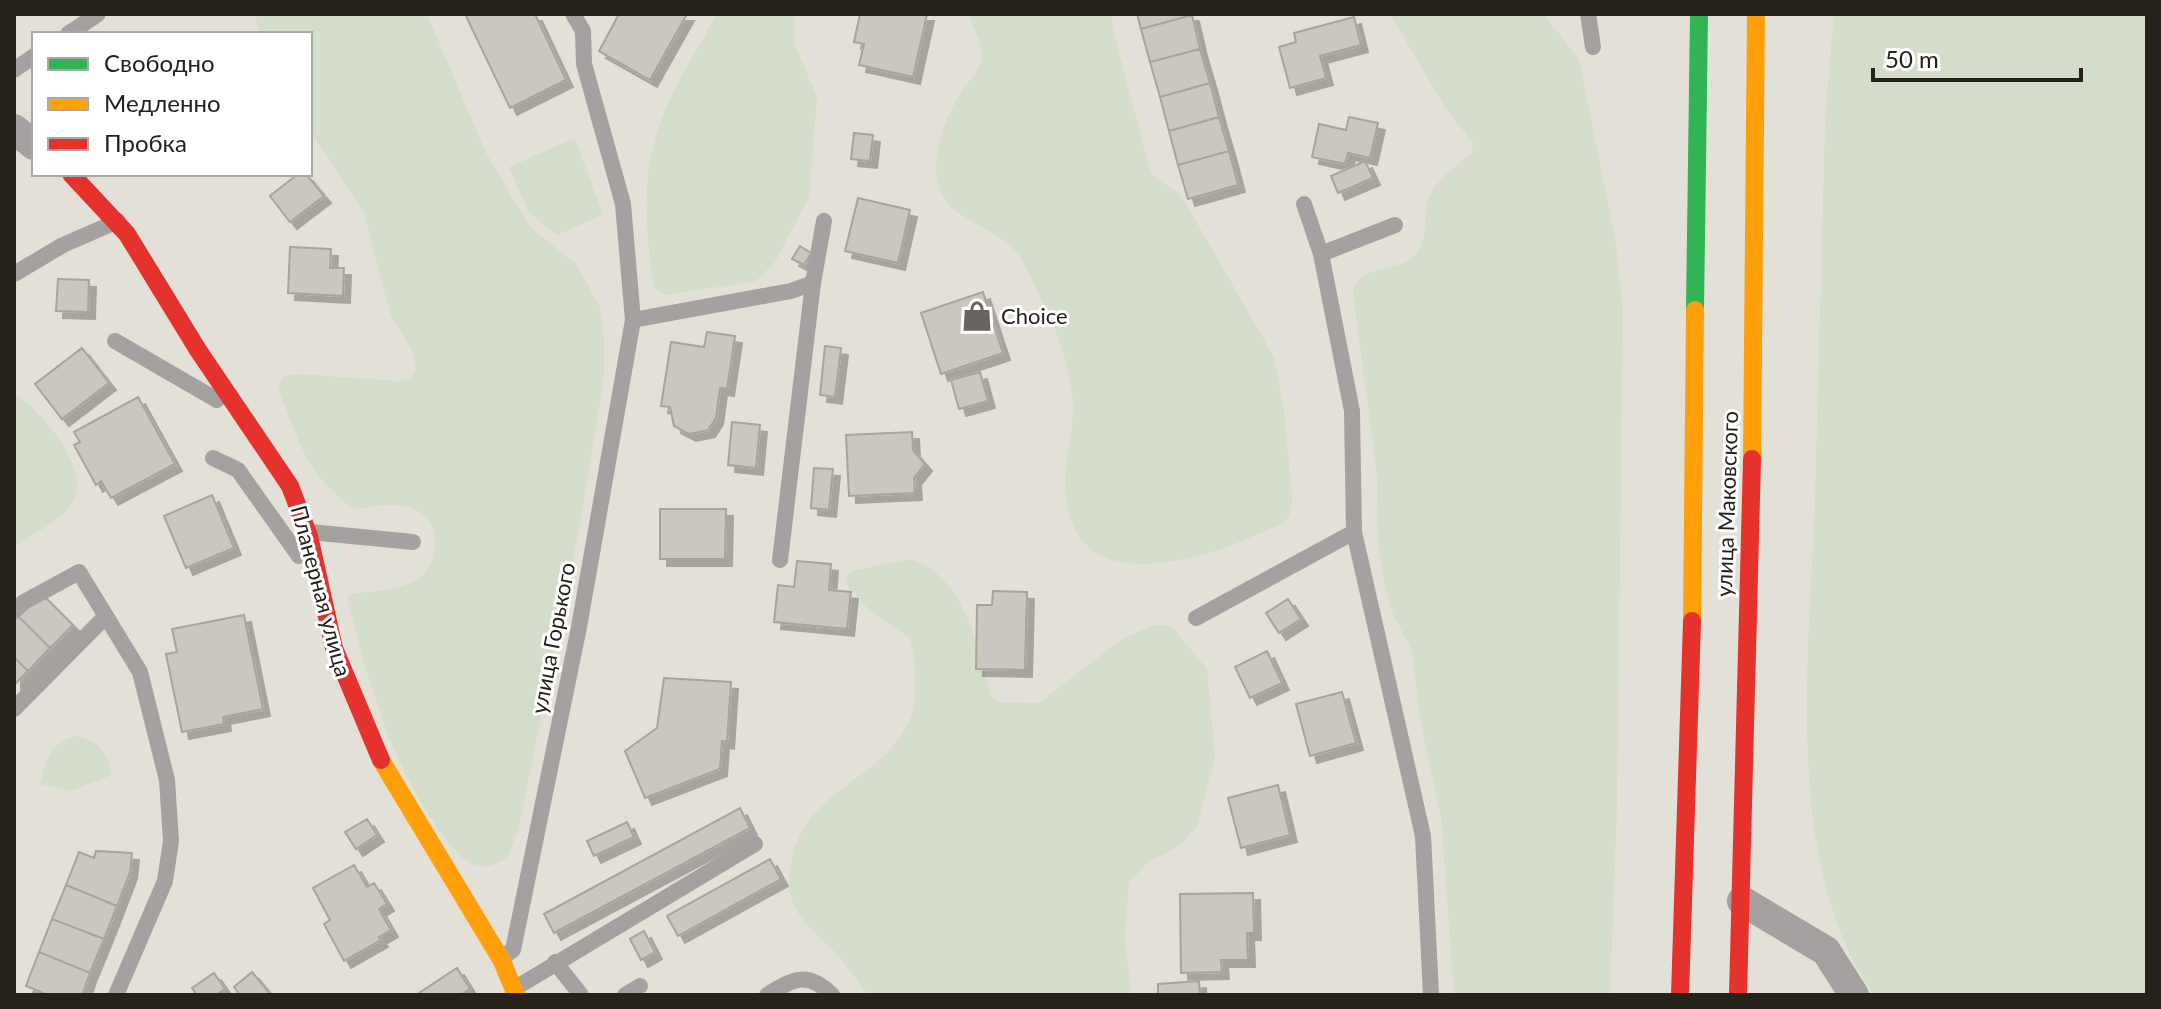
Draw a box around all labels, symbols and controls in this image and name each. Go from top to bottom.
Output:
legend [32,32,312,176]
scale bar [1873,32,2081,82]
text: 50 m [1885,44,1939,73]
text: Свободно [104,48,215,77]
text: Медленно [104,88,221,117]
text: Пробка [104,128,187,157]
shop icon: Choice [960,299,994,333]
place label: Choice [1001,302,1068,329]
street label: улица Маковского [1710,411,1743,597]
street label: Планерная улица [286,502,357,679]
street label: улица Горького [525,560,580,716]

